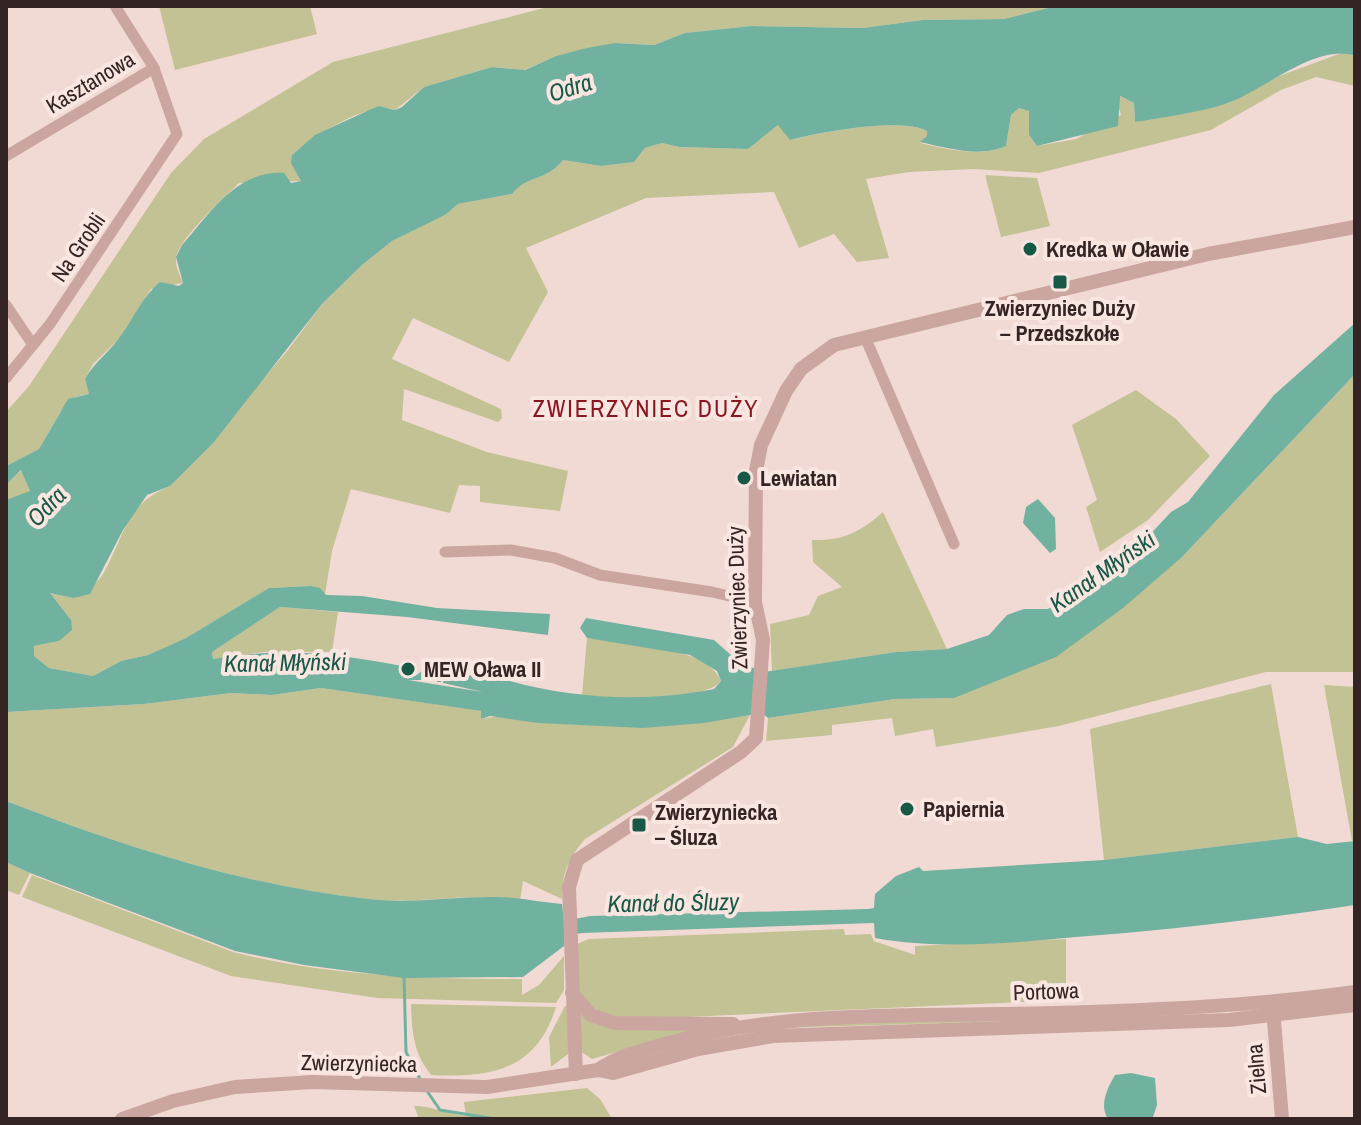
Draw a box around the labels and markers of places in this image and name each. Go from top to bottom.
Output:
place label: Kredka w Oławie [1046,234,1189,264]
marker: Kredka w Oławie [1021,240,1039,258]
marker: Zwierzyniec Duży – Przedszkołe [1051,273,1069,291]
place label: Zwierzyniec Duży – Przedszkołe [985,293,1135,348]
place label: Lewiatan [760,463,837,493]
marker: Lewiatan [735,469,753,487]
place label: MEW Oława II [424,654,541,684]
marker: MEW Oława II [399,660,417,678]
place label: Papiernia [923,794,1004,824]
place label: Zwierzyniecka – Śluza [655,797,777,852]
marker: Papiernia [898,800,916,818]
marker: Zwierzyniecka – Śluza [630,816,648,834]

